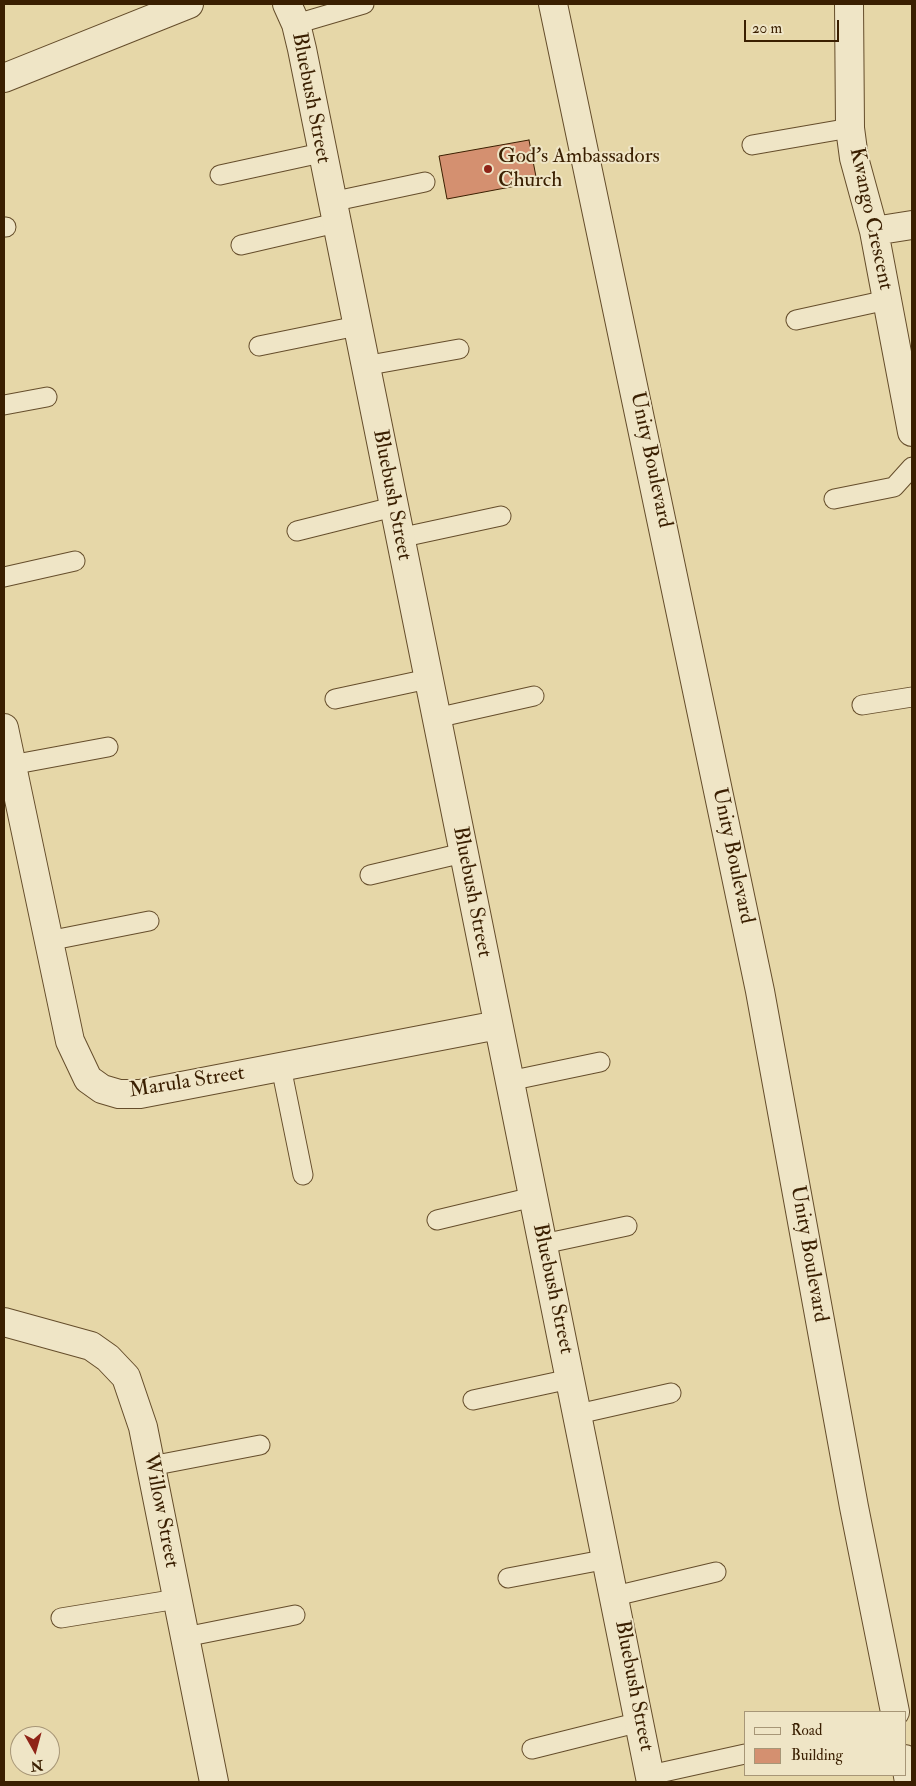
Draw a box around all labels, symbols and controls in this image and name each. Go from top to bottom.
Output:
scale bar [746,10,841,42]
text: 20 m [752,19,782,38]
street label: Bluebush Street [285,30,335,166]
place label: God's Ambassadors Church [498,144,660,194]
street label: Kwango Crescent [843,146,897,292]
marker: God's Ambassadors Church [482,163,494,175]
street label: Unity Boulevard [623,390,677,530]
street label: Bluebush Street [366,427,416,563]
street label: Unity Boulevard [705,786,759,926]
street label: Bluebush Street [446,824,496,960]
street label: Marula Street [127,1061,247,1105]
street label: Unity Boulevard [784,1184,832,1324]
street label: Bluebush Street [526,1221,578,1357]
street label: Willow Street [137,1452,183,1570]
street label: Bluebush Street [608,1618,658,1754]
legend [744,1711,906,1776]
text: Road [791,1721,822,1740]
north arrow [10,1726,60,1776]
text: Building [791,1746,843,1765]
text: N [30,1756,44,1775]

